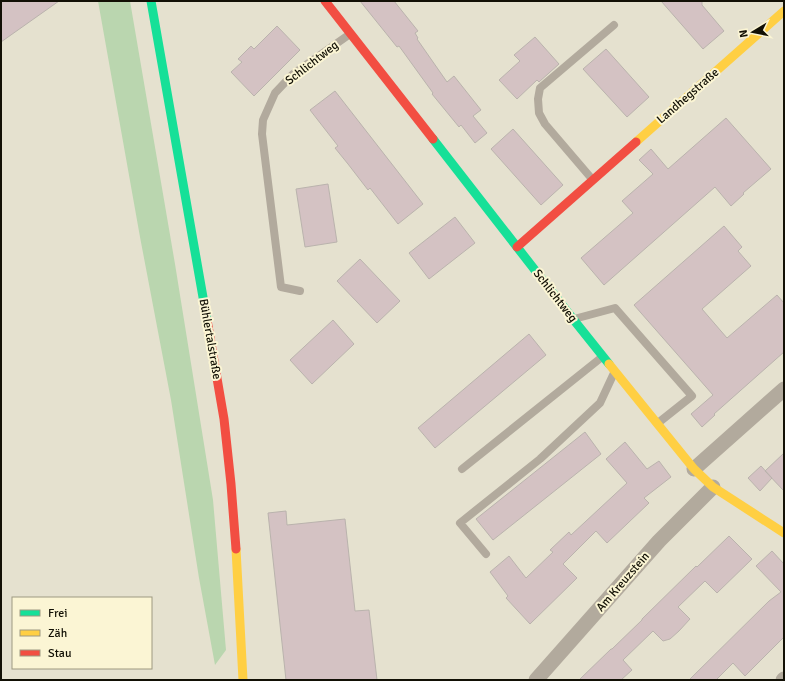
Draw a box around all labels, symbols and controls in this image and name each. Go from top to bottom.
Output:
north arrow [733,12,773,52]
text: N [737,29,751,39]
street label: Schlichtweg [283,38,341,88]
street label: Landhegstraße [654,65,722,127]
street label: Schlichtweg [530,267,580,325]
street label: Bühlertalstraße [196,297,224,381]
street label: Am Kreuzstein [593,549,653,615]
legend [12,597,152,669]
text: Frei [48,606,67,621]
text: Zäh [48,626,67,641]
text: Stau [48,646,72,661]

